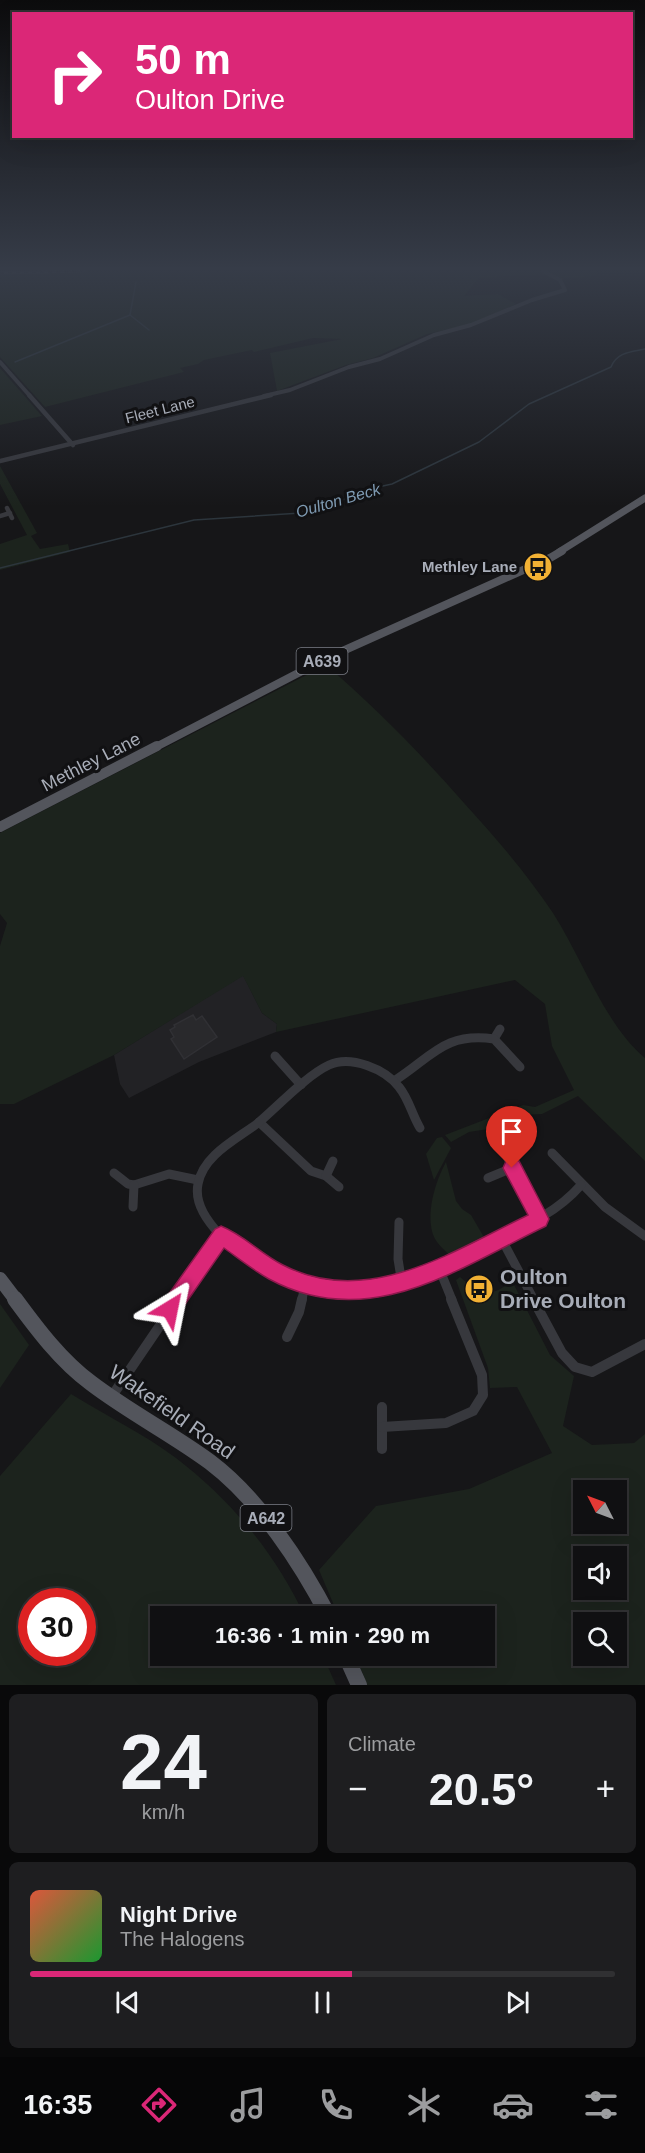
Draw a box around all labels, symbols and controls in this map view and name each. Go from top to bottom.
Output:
icon: right [36,36,114,114]
text: 50 m [135,36,231,83]
text: Oulton Drive [135,85,285,115]
street label: Fleet Lane [123,393,196,426]
water label: Oulton Beck [294,480,383,521]
bus stop icon: Methley Lane [522,551,554,583]
place label: Methley Lane [422,558,517,575]
road number: A639 [296,648,348,674]
street label: Methley Lane [38,729,144,795]
pin [486,1106,537,1168]
icon: arrive [495,1115,528,1148]
place label: Oulton Drive Oulton [500,1265,626,1312]
bus stop icon: Oulton Drive Oulton [463,1273,495,1305]
position arrow [138,1277,202,1341]
street label: Wakefield Road [105,1360,239,1463]
north arrow [573,1480,627,1534]
map controls [573,1480,627,1666]
road number: A642 [240,1505,292,1531]
button: sound [573,1546,627,1600]
speed limit sign: 30 [18,1588,96,1666]
button: search [573,1612,627,1666]
text: 16:36 · 1 min · 290 m [215,1623,430,1648]
text: 24 [120,1718,207,1806]
text: Climate [348,1733,416,1755]
text: 20.5° [429,1764,534,1815]
text: − [348,1770,367,1807]
text: + [596,1770,615,1807]
text: km/h [142,1801,185,1823]
text: Night Drive [120,1902,237,1927]
text: The Halogens [120,1928,245,1950]
icon: previous [111,1986,144,2019]
icon: pause [306,1986,339,2019]
icon: next [501,1986,534,2019]
icon: directions [138,2084,180,2126]
icon: music [227,2084,269,2126]
icon: phone [315,2084,357,2126]
icon: climate [403,2084,445,2126]
icon: car [492,2084,534,2126]
icon: filters [580,2084,622,2126]
text: 16:35 [23,2090,92,2120]

